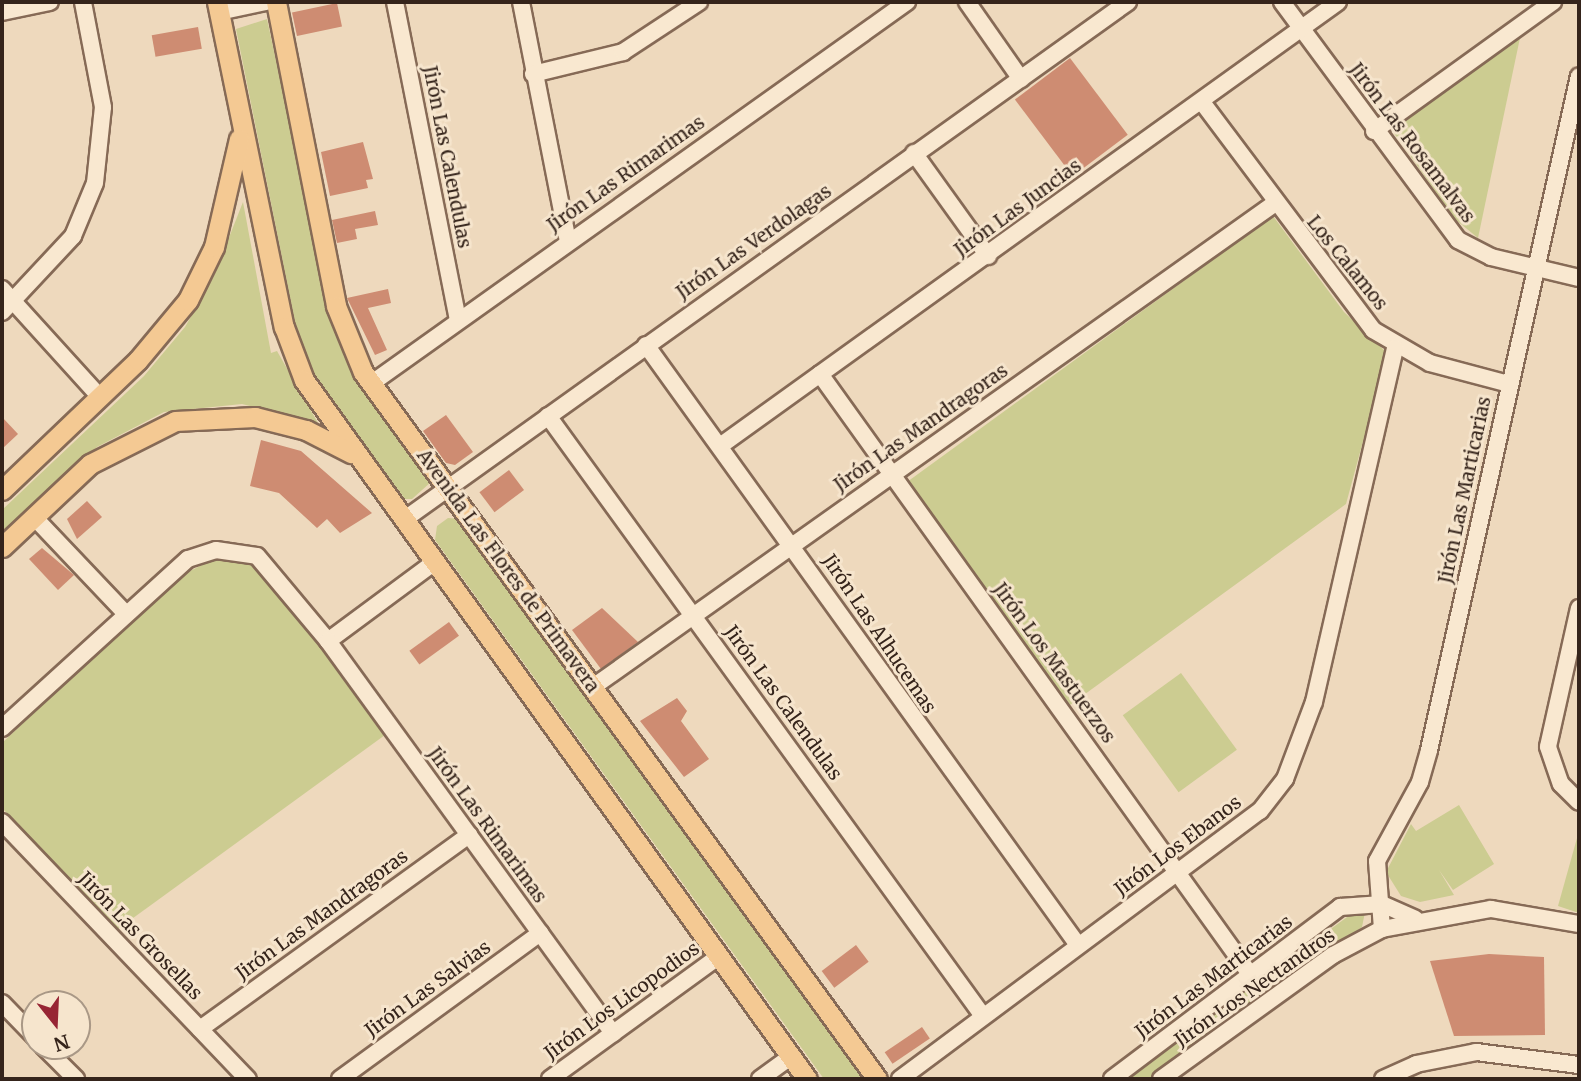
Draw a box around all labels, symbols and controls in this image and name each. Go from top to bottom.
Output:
street label: Jirón Las Rosamalvas [1344,59,1480,227]
street label: Jirón Las Calendulas [418,64,476,250]
street label: Jirón Las Rimarimas [543,111,709,237]
street label: Jirón Las Juncias [950,154,1086,262]
street label: Jirón Las Verdolagas [672,180,836,304]
street label: Los Calamos [1302,211,1392,315]
street label: Jirón Las Mandragoras [830,359,1012,497]
street label: Jirón Las Marticarias [1434,394,1496,586]
street label: Avenida Las Flores de Primavera [412,445,604,697]
street label: Jirón Las Alhucemas [817,550,941,718]
street label: Jirón Los Mastuerzos [988,578,1120,748]
street label: Jirón Las Calendulas [719,621,847,785]
street label: Jirón Las Rimarimas [423,743,551,907]
street label: Jirón Los Ebanos [1110,791,1246,901]
street label: Jirón Las Mandragoras [232,845,412,985]
street label: Jirón Las Grosellas [73,867,207,1005]
street label: Jirón Las Marticarias [1131,911,1297,1043]
street label: Jirón Los Nectandros [1170,924,1340,1052]
street label: Jirón Las Salvias [361,936,495,1042]
street label: Jirón Los Licopodios [540,937,704,1065]
north arrow [21,990,91,1060]
text: N [51,1029,73,1057]

